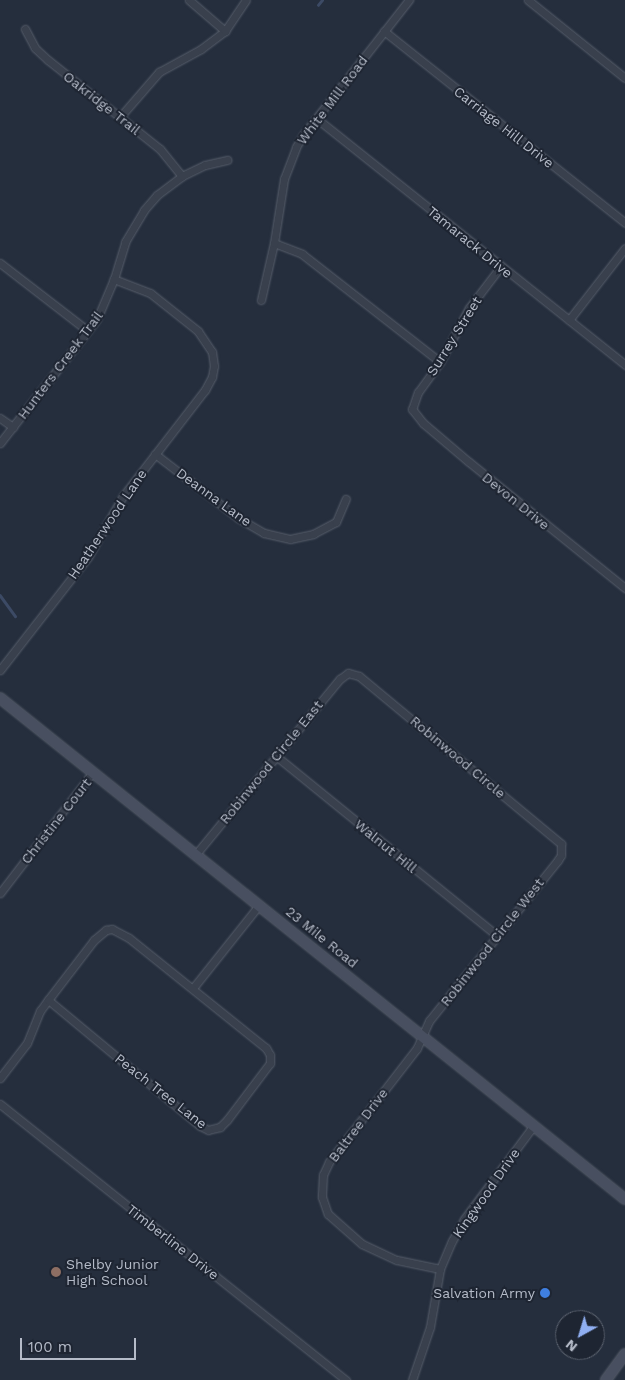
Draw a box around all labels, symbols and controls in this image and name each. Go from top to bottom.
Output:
street label: White Mill Road [293,52,371,148]
street label: Oakridge Trail [60,68,144,138]
street label: Carriage Hill Drive [450,82,558,172]
street label: Tamarack Drive [424,202,516,282]
street label: Surrey Street [423,293,485,379]
street label: Hunters Creek Trail [14,307,106,423]
street label: Deanna Lane [173,464,255,530]
street label: Heatherwood Lane [64,466,150,582]
street label: Devon Drive [479,469,553,533]
street label: Robinwood Circle East [216,697,326,827]
street label: Robinwood Circle [407,712,509,802]
street label: Christine Court [17,775,95,867]
street label: Walnut Hill [351,816,421,876]
street label: Robinwood Circle West [437,874,547,1010]
street label: 23 Mile Road [282,903,362,971]
street label: Peach Tree Lane [111,1050,211,1132]
street label: Baltree Drive [325,1085,391,1165]
street label: Kingwood Drive [449,1145,523,1241]
street label: Timberline Drive [124,1201,222,1283]
place label: Shelby Junior High School [66,1256,160,1288]
marker: Shelby Junior High School [50,1266,62,1278]
place label: Salvation Army [433,1285,535,1301]
marker: Salvation Army [539,1287,551,1299]
north arrow [555,1310,605,1360]
scale bar [22,1328,139,1360]
text: N [562,1336,580,1355]
text: 100 m [28,1338,72,1356]

